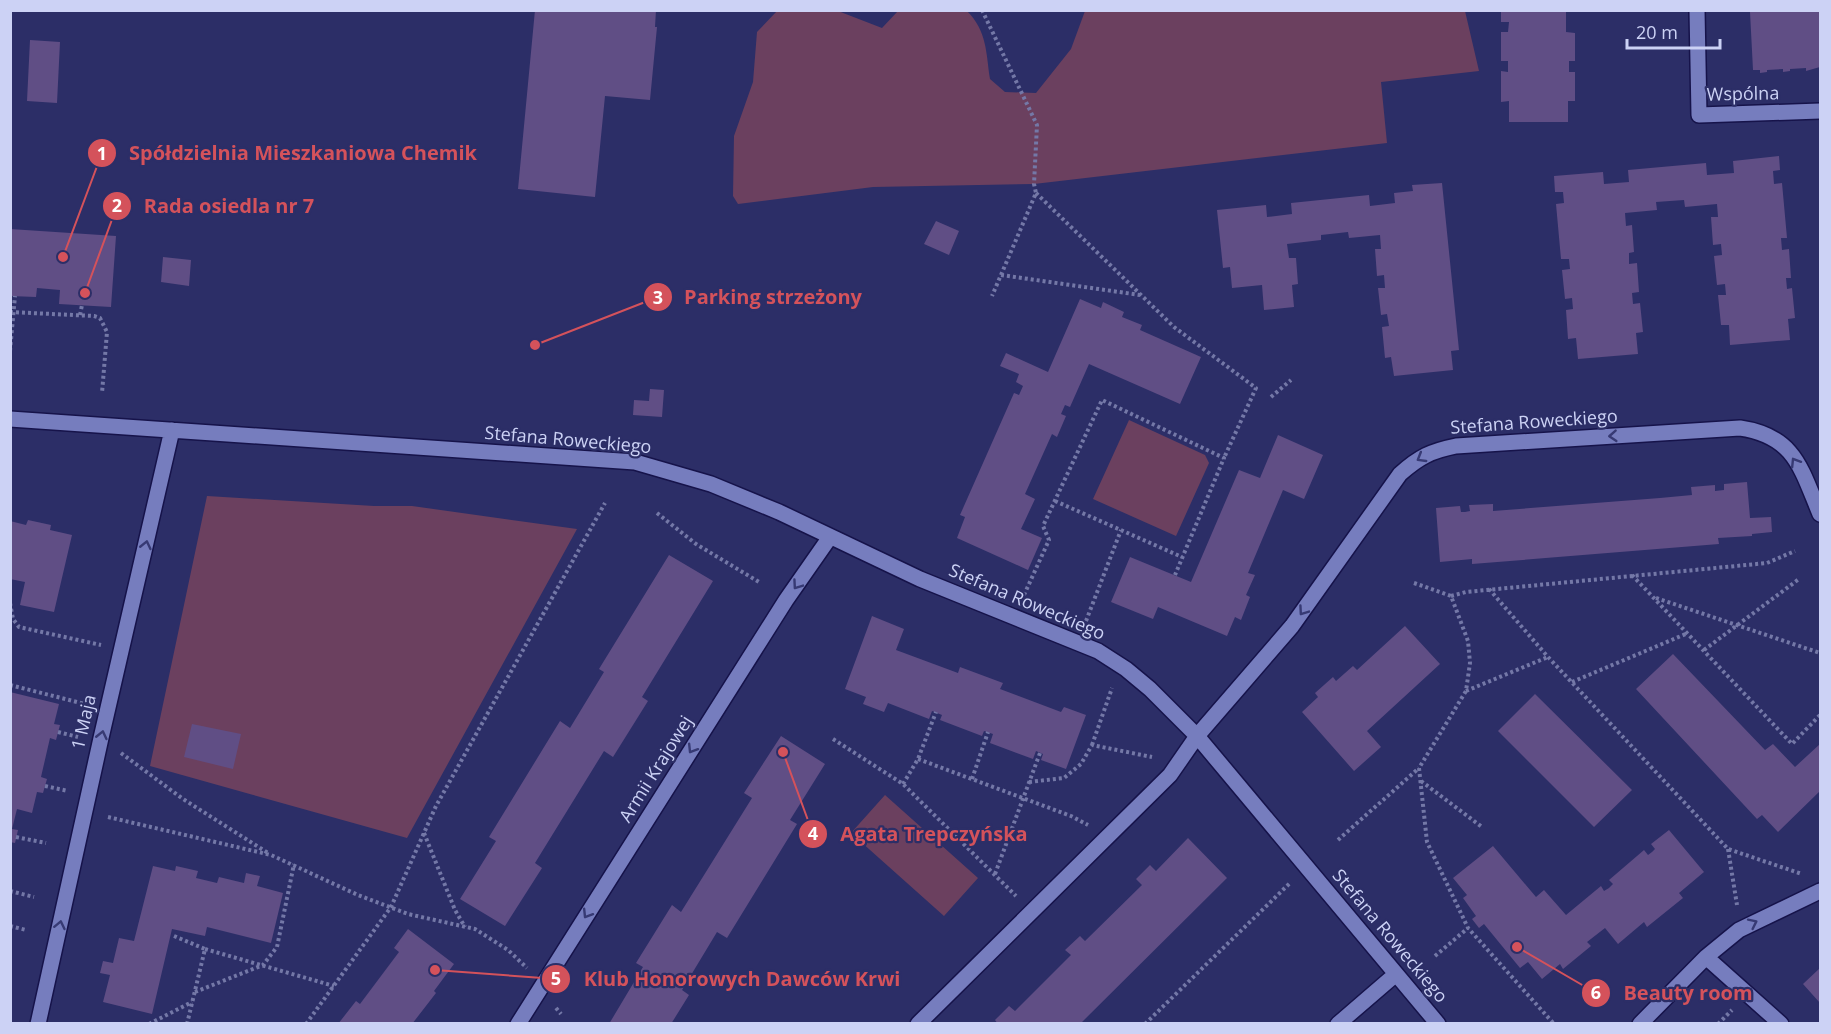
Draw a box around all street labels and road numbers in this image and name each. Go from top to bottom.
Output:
street label: Wspólna [1706,80,1779,106]
street label: Stefana Roweckiego [1450,403,1618,439]
street label: Stefana Roweckiego [484,420,653,458]
street label: Stefana Roweckiego [946,557,1109,645]
street label: 1 Maja [65,692,101,752]
street label: Armii Krajowej [613,711,698,826]
street label: Stefana Roweckiego [1328,863,1454,1007]

